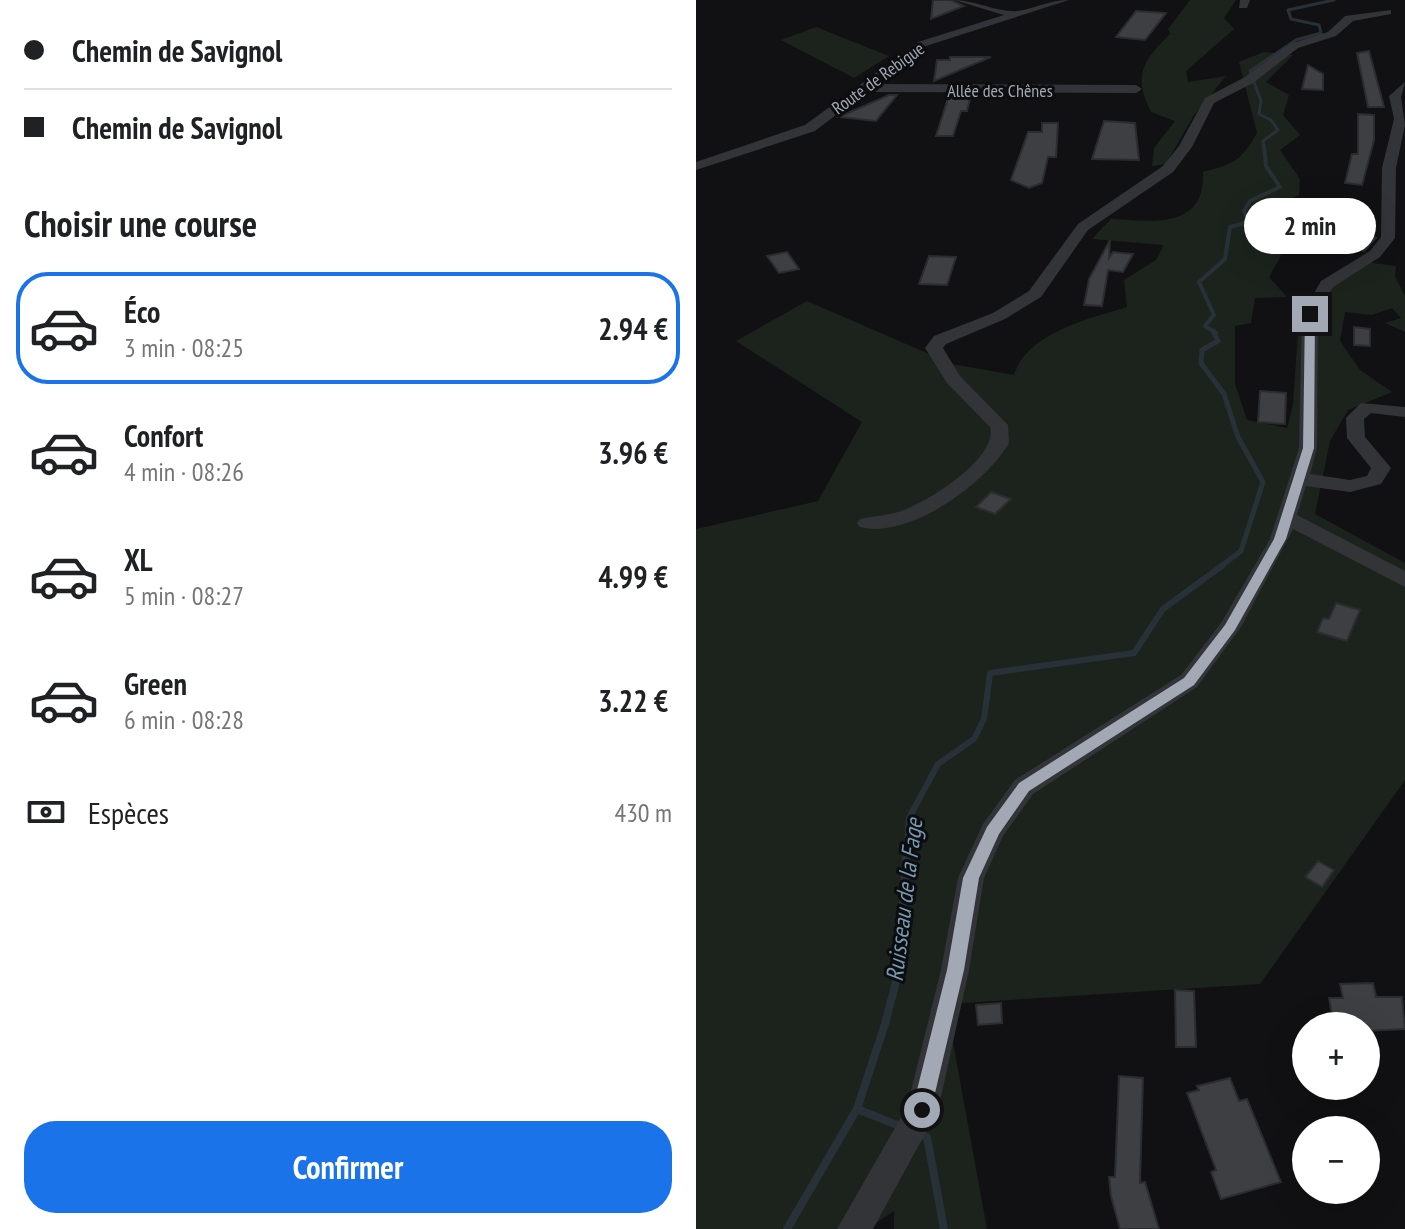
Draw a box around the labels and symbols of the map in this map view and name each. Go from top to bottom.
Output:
street label: Route de Rebigue [827,37,929,119]
street label: Allée des Chênes [947,79,1053,102]
callout: 2 min [1244,198,1376,254]
route end [1292,296,1328,332]
water label: Ruisseau de la Fage [879,815,930,983]
route start [904,1092,940,1128]

